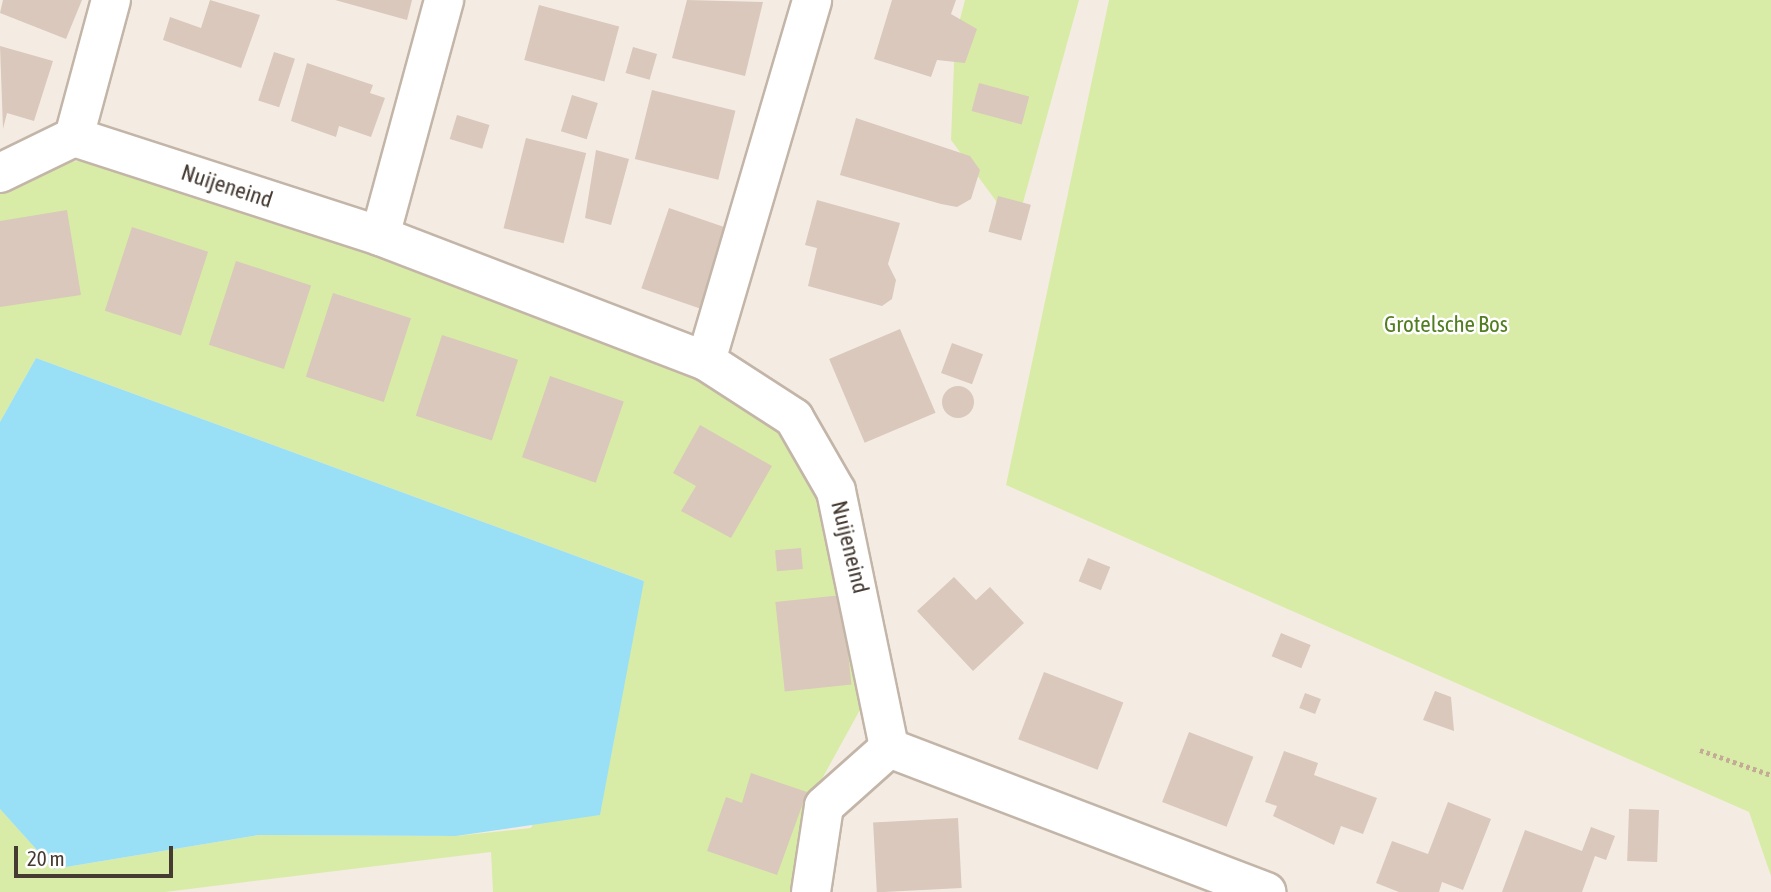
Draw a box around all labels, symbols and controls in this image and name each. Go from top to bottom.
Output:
street label: Nuijeneind [178,158,276,214]
park label: Grotelsche Bos [1384,310,1508,338]
street label: Nuijeneind [825,498,875,596]
scale bar [18,832,177,876]
text: 20 m [27,846,65,870]

